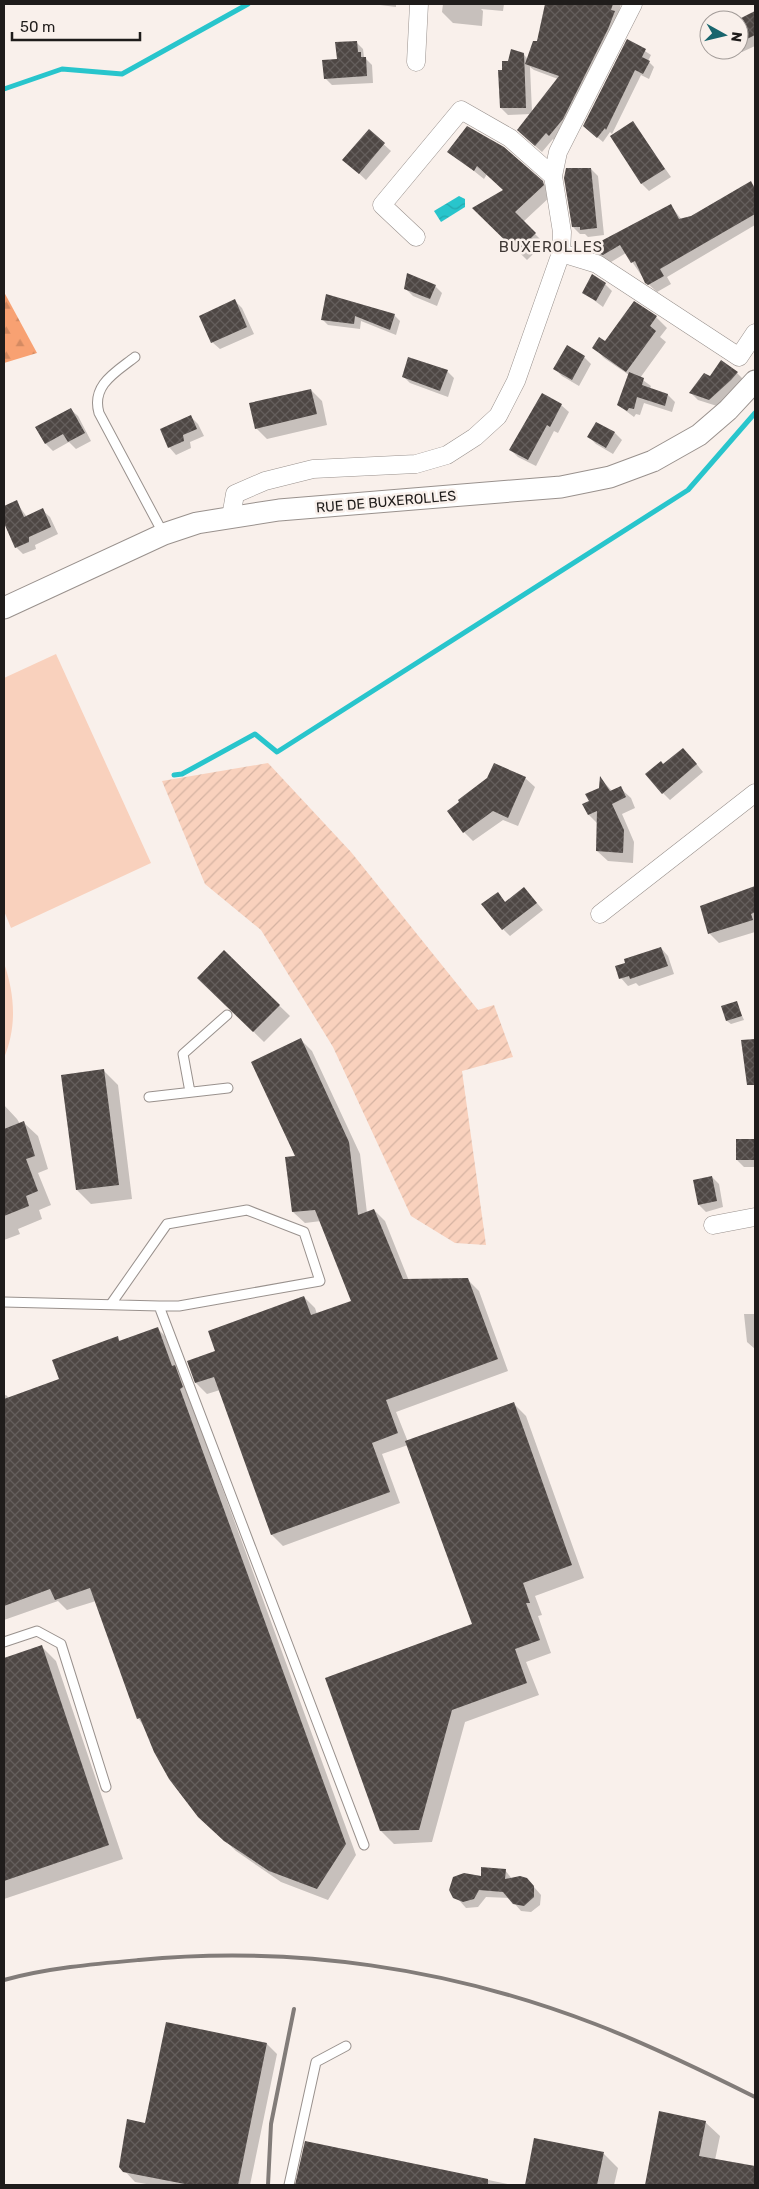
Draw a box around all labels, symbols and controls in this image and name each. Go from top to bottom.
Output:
scale bar [12,10,140,42]
north arrow [699,10,749,60]
text: 50 m [20,18,55,36]
text: N [727,31,745,43]
district label: BUXEROLLES [499,238,603,256]
street label: RUE DE BUXEROLLES [315,487,457,517]

